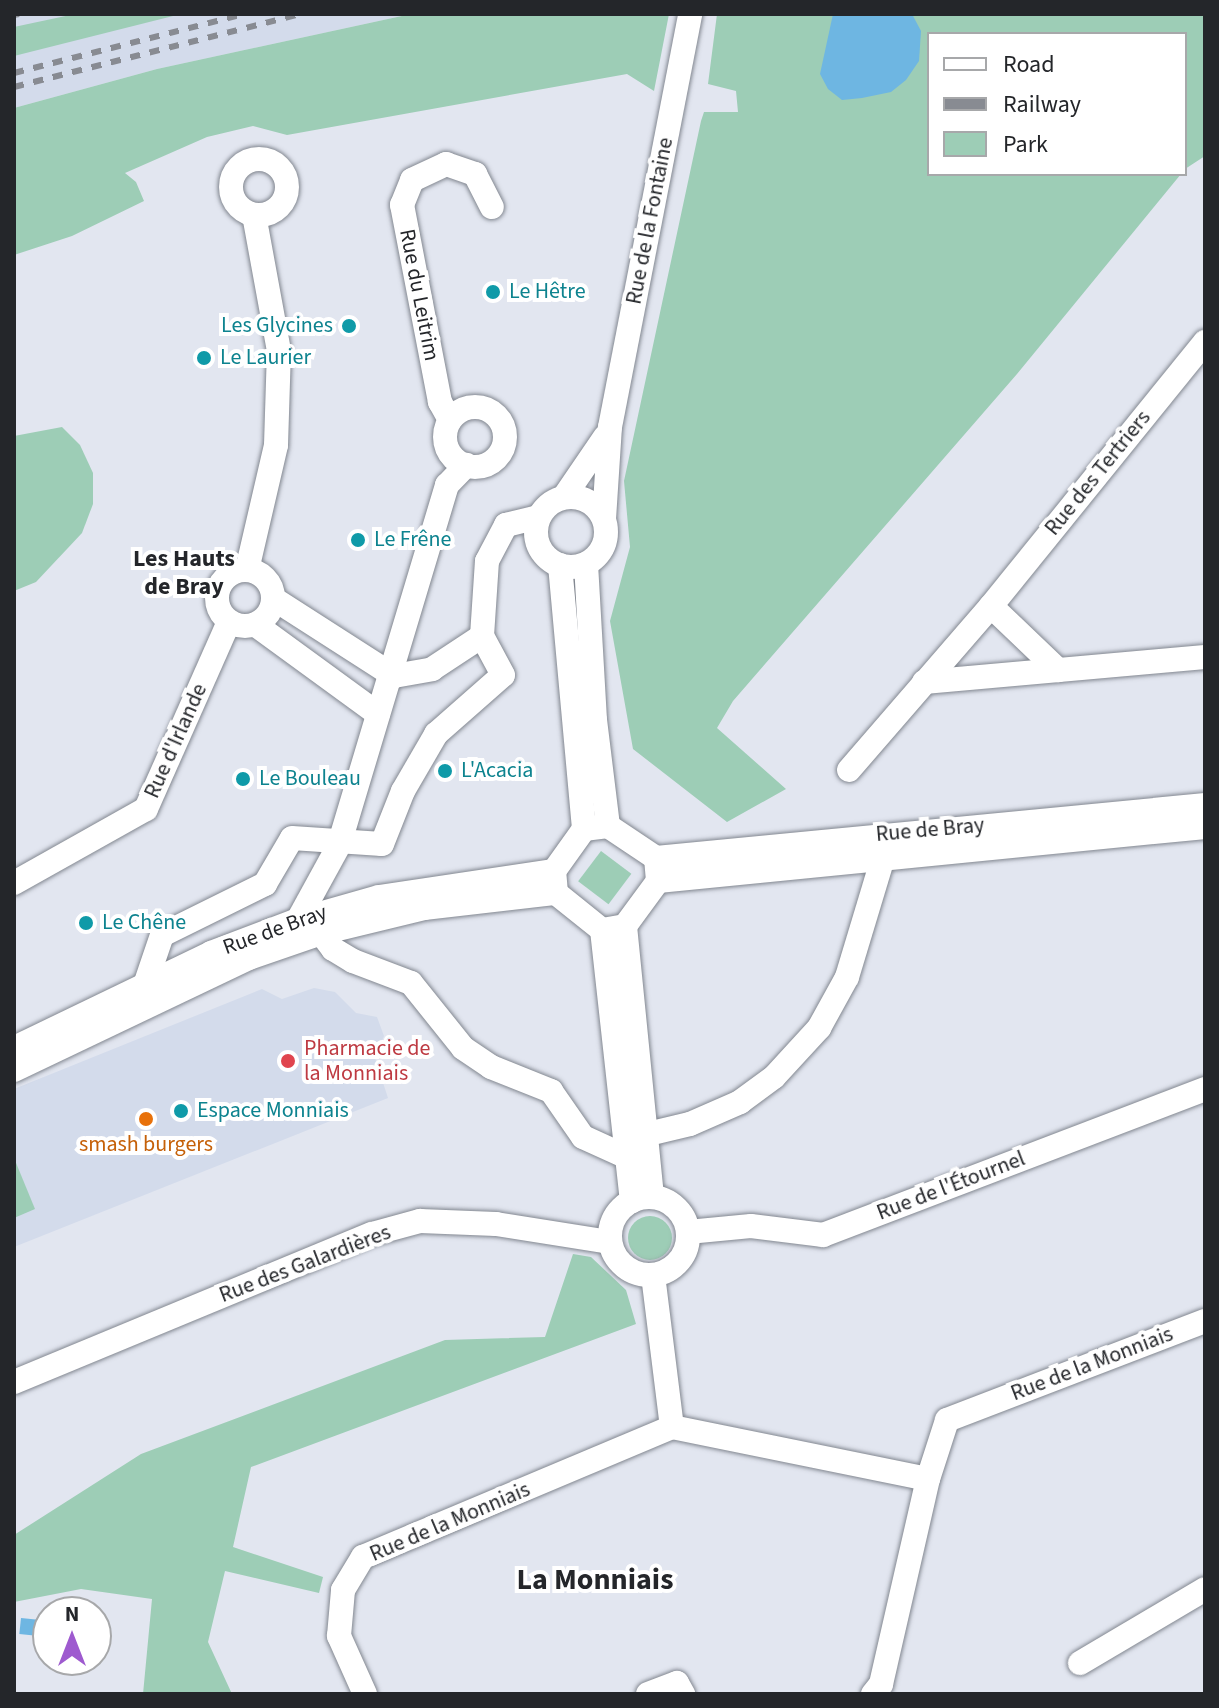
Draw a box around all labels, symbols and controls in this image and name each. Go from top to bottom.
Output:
legend [927,32,1187,176]
text: Road [1003,47,1055,82]
text: Railway [1003,87,1081,122]
text: Park [1003,127,1048,162]
street label: Rue de la Fontaine [621,135,679,307]
street label: Rue du Leitrim [393,227,445,363]
place label: Le Hêtre [509,279,586,305]
marker: Le Hêtre [484,283,502,301]
place label: Les Glycines [221,313,333,339]
marker: Les Glycines [340,317,358,335]
place label: Le Laurier [220,345,311,371]
marker: Le Laurier [195,349,213,367]
street label: Rue des Tertriers [1039,405,1157,541]
place label: Le Frêne [374,527,451,553]
marker: Le Frêne [349,531,367,549]
district label: Les Hauts de Bray [133,545,235,601]
street label: Rue d'Irlande [139,680,213,802]
place label: L'Acacia [461,758,533,784]
marker: L'Acacia [436,762,454,780]
place label: Le Bouleau [259,766,361,792]
marker: Le Bouleau [234,770,252,788]
street label: Rue de Bray [875,812,985,848]
street label: Rue de Bray [219,899,331,961]
place label: Le Chêne [102,910,186,936]
marker: Le Chêne [77,914,95,932]
place label: Pharmacie de la Monniais [304,1035,430,1086]
marker: Pharmacie de la Monniais [279,1052,297,1070]
place label: Espace Monniais [197,1098,349,1124]
marker: Espace Monniais [172,1102,190,1120]
marker: smash burgers [137,1110,155,1128]
place label: smash burgers [79,1132,213,1158]
street label: Rue de l'Étournel [873,1146,1029,1226]
street label: Rue des Galardières [216,1219,394,1309]
street label: Rue de la Monniais [1007,1321,1177,1407]
street label: Rue de la Monniais [366,1476,534,1568]
district label: La Monniais [517,1562,673,1598]
north arrow [32,1596,112,1676]
text: N [65,1598,79,1630]

